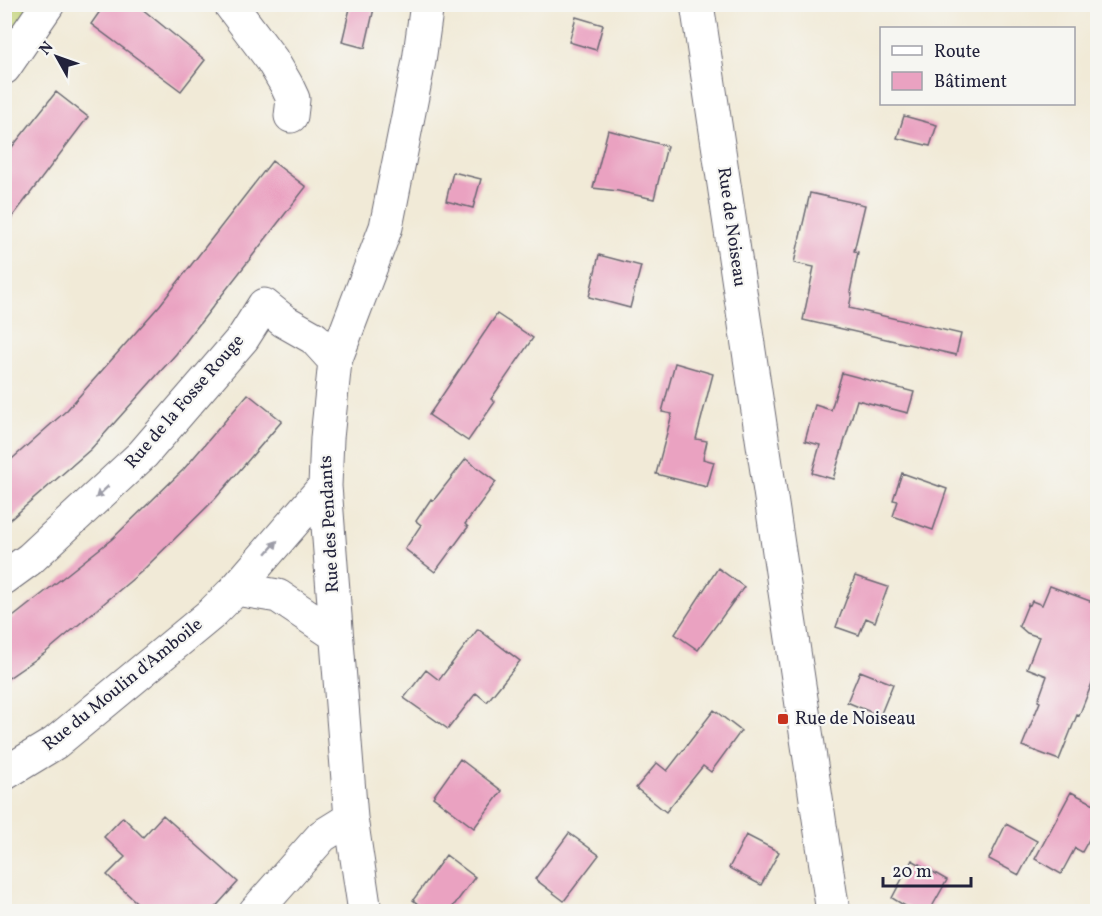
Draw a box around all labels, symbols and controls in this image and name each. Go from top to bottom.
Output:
north arrow [27,27,87,87]
legend [880,27,1075,105]
text: N [35,37,59,60]
text: Route [934,40,980,65]
text: Bâtiment [934,70,1007,95]
street label: Rue de Noiseau [710,166,752,288]
street label: Rue de la Fosse Rouge [120,329,250,475]
street label: Rue des Pendants [314,455,346,593]
one-way arrow [95,485,110,499]
one-way arrow [266,539,279,555]
street label: Rue du Moulin d'Amboile [38,613,208,757]
place label: Rue de Noiseau [795,707,916,732]
marker: Rue de Noiseau [776,712,790,726]
scale bar [883,850,972,888]
text: 20 m [892,860,932,885]

